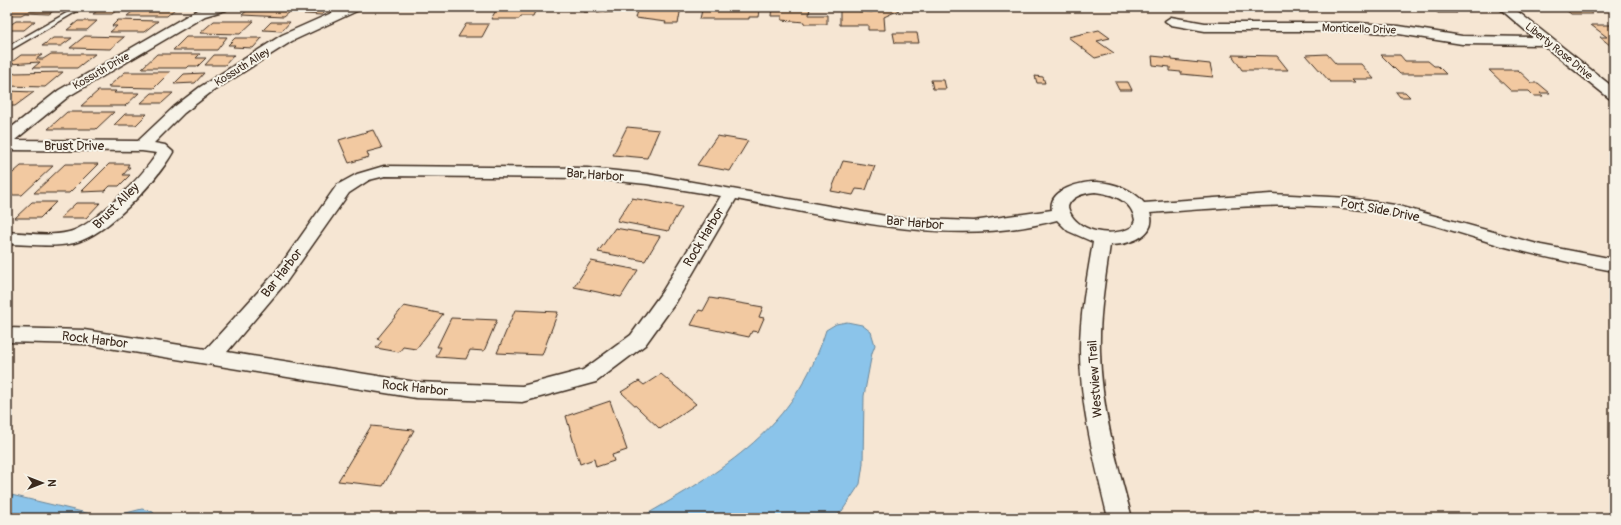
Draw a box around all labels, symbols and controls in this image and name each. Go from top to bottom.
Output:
street label: Liberty Rose Drive [1523,20,1596,83]
street label: Monticello Drive [1322,21,1397,37]
street label: Kossuth Alley [212,45,272,89]
street label: Kossuth Drive [70,49,132,92]
street label: Brust Drive [44,138,105,154]
street label: Bar Harbor [566,165,625,185]
street label: Brust Alley [89,179,143,233]
street label: Port Side Drive [1339,194,1421,226]
street label: Rock Harbor [680,204,728,270]
street label: Bar Harbor [886,213,945,234]
street label: Bar Harbor [258,245,306,301]
street label: Rock Harbor [61,328,129,352]
street label: Westview Trail [1084,340,1106,418]
street label: Rock Harbor [381,377,449,399]
north arrow [22,463,62,503]
text: N [45,479,58,487]

